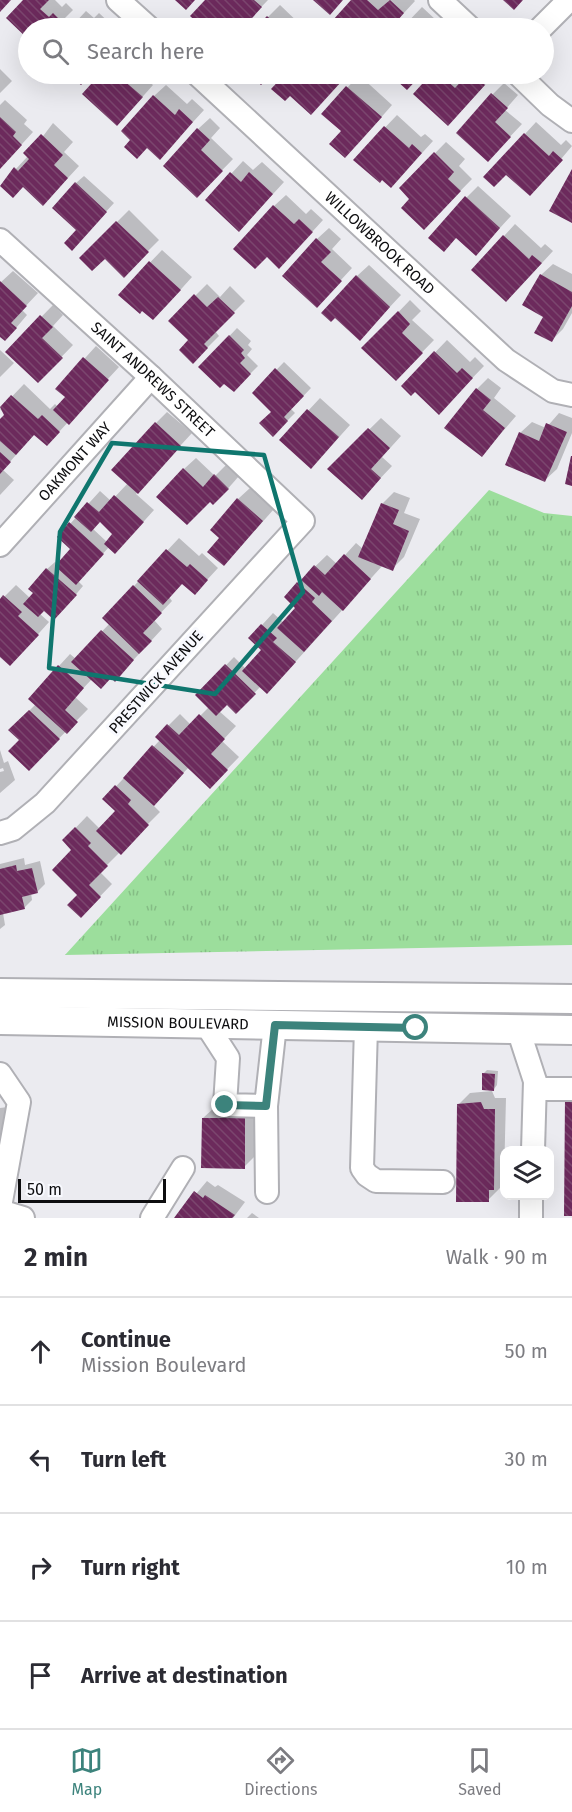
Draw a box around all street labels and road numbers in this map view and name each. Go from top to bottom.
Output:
street label: WILLOWBROOK ROAD [321,188,438,298]
street label: SAINT ANDREWS STREET [87,318,218,441]
street label: OAKMONT WAY [35,418,116,505]
street label: PRESTWICK AVENUE [105,627,207,737]
street label: MISSION BOULEVARD [107,1013,249,1033]

